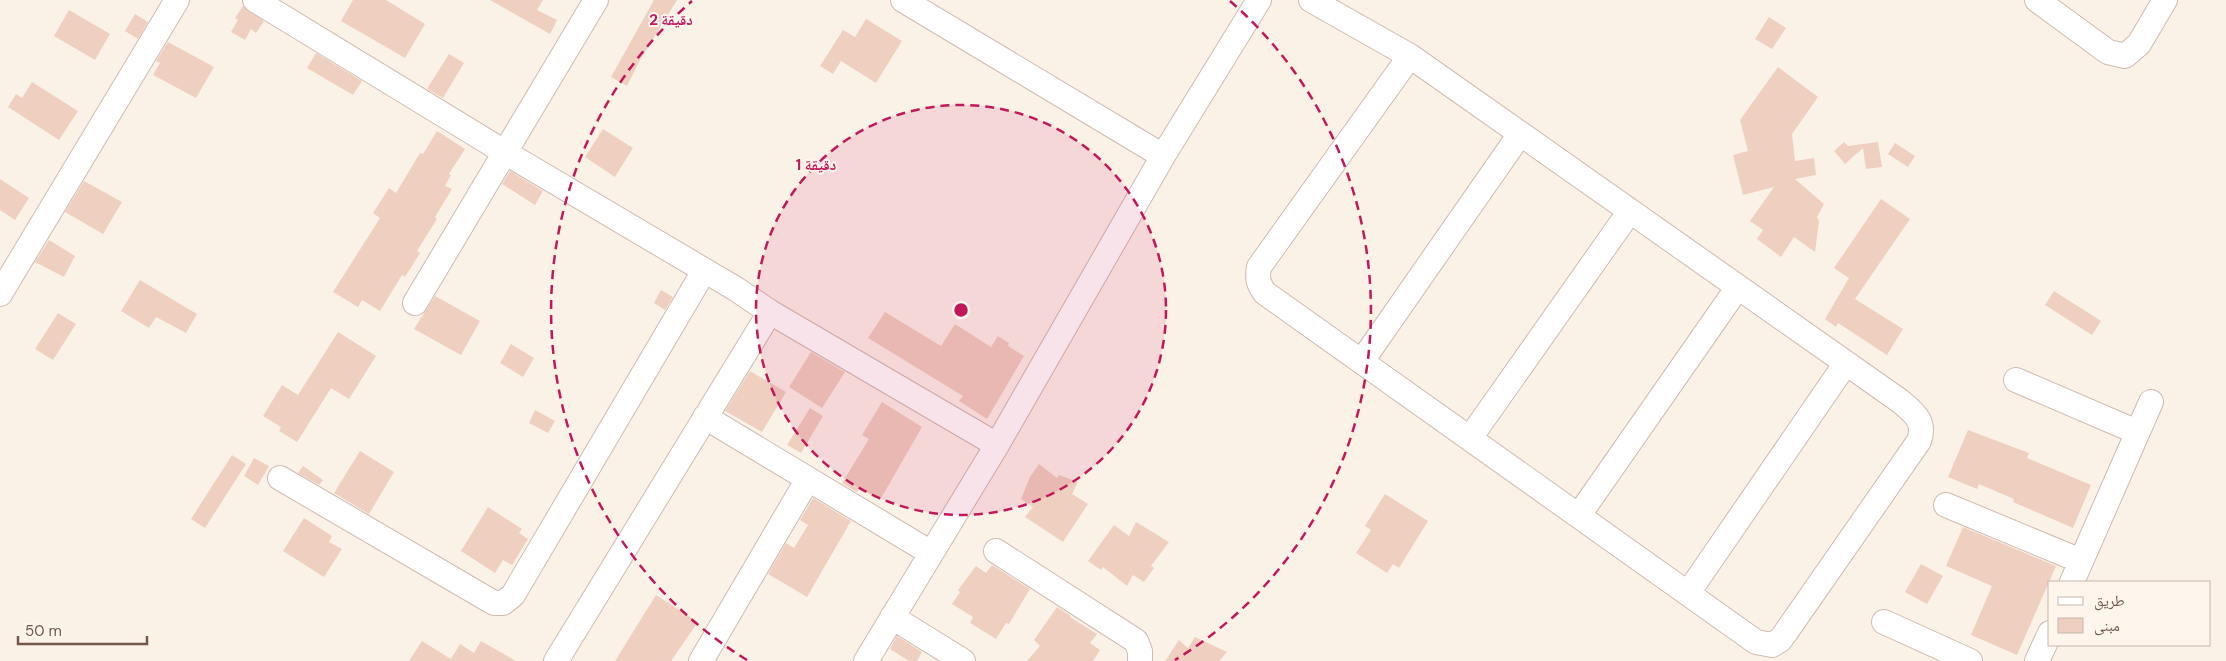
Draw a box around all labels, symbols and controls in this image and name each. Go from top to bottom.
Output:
text: 2 دقيقة [649,10,693,30]
text: 1 دقيقة [796,155,836,175]
centre of rings [952,301,970,319]
legend [2048,581,2211,646]
text: طريق [2094,591,2125,611]
scale bar [18,614,146,646]
text: مبنى [2094,616,2120,636]
text: 50 m [25,621,62,641]

